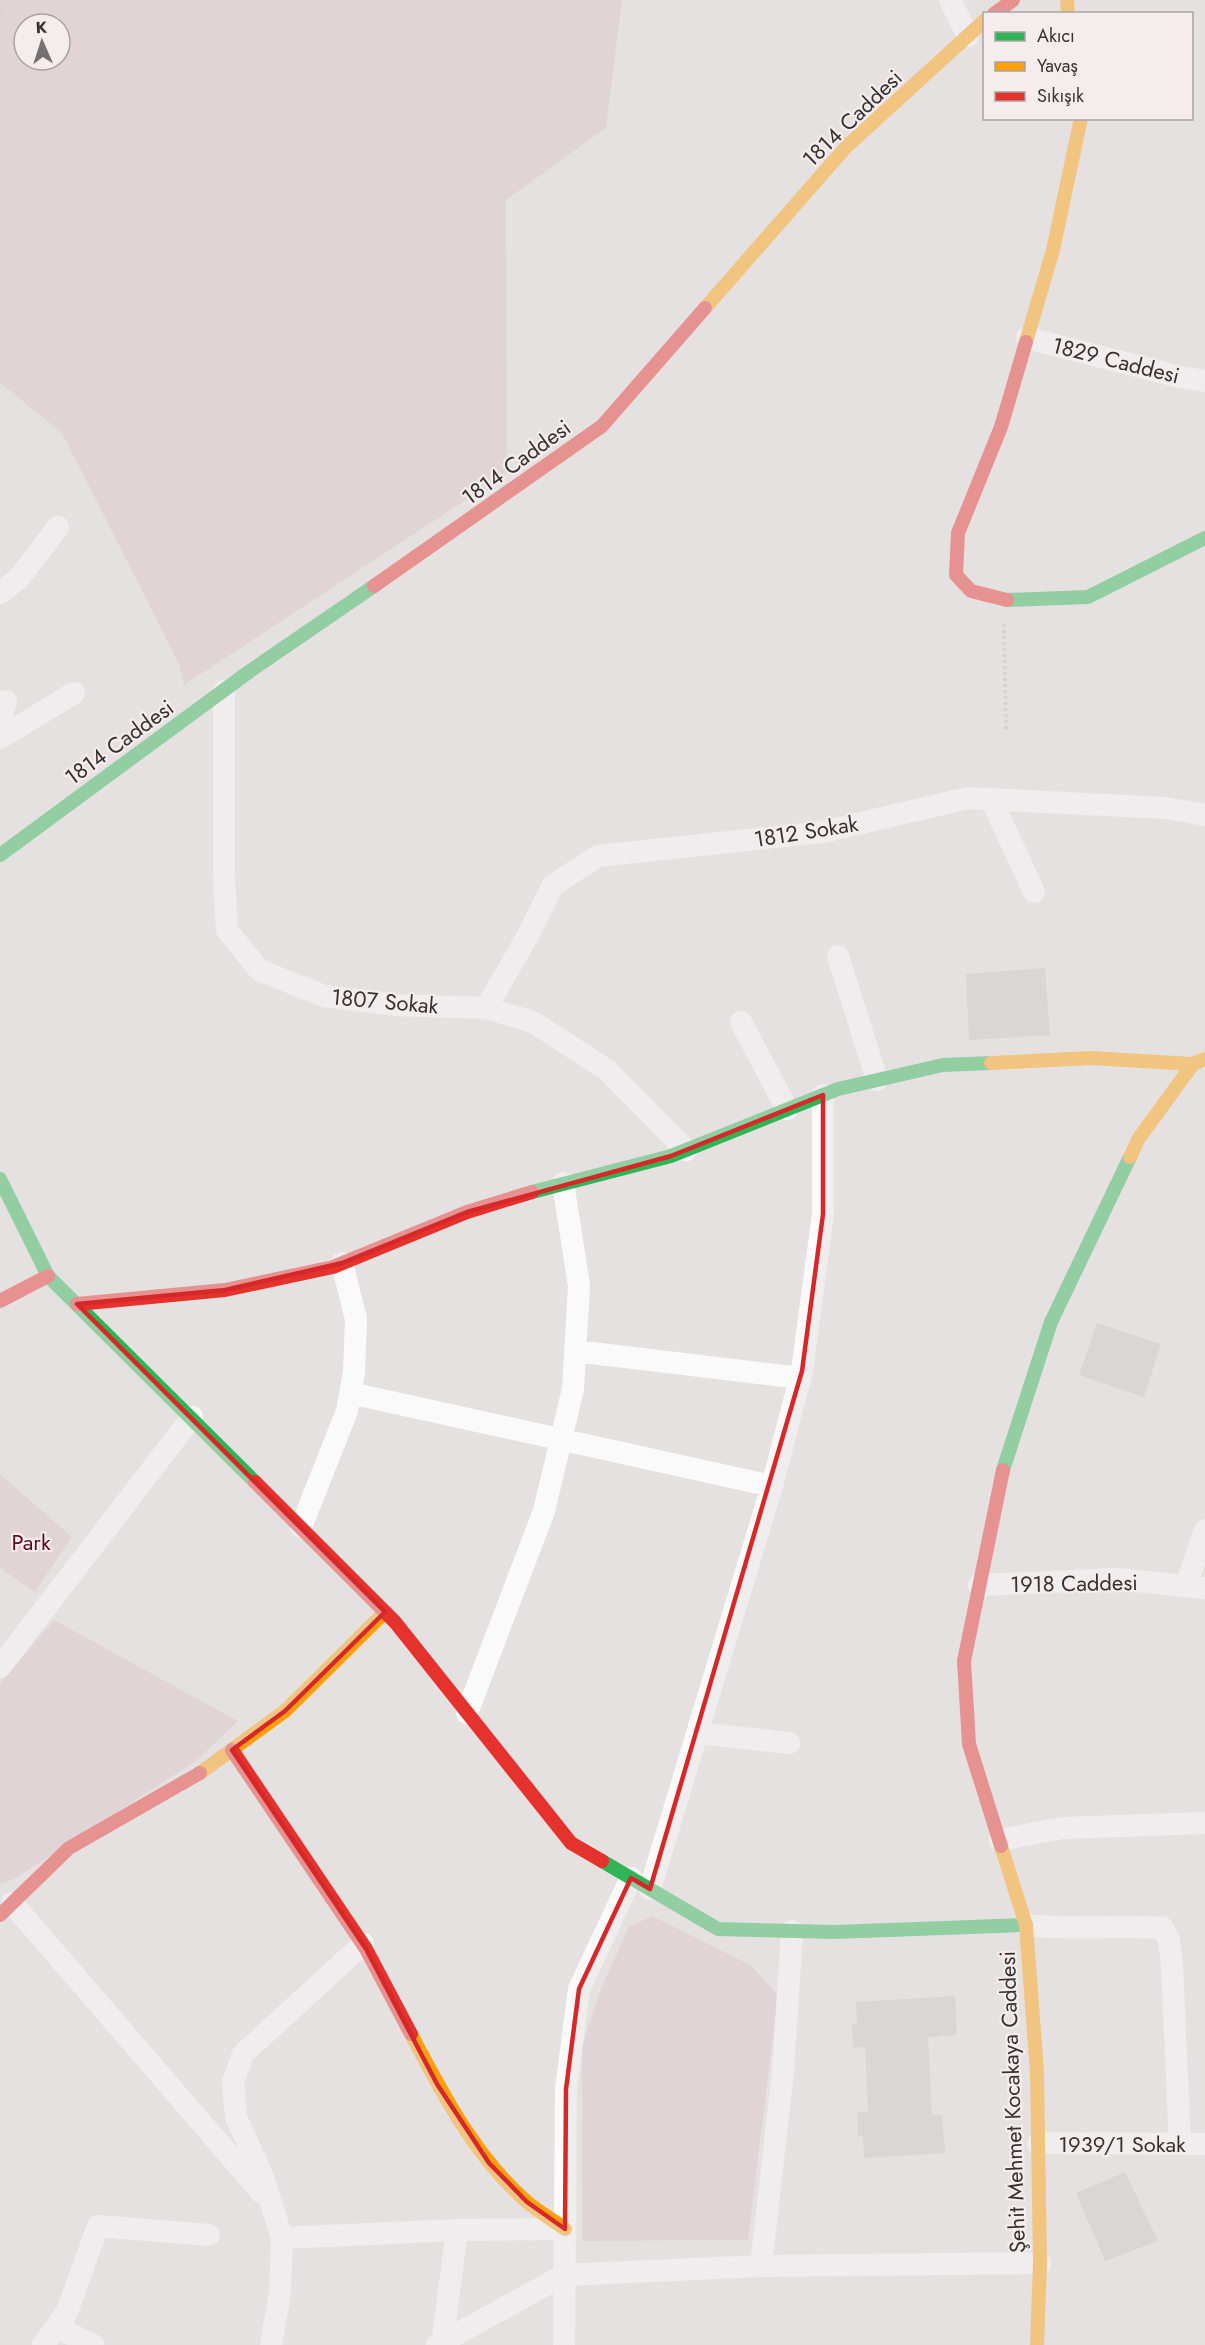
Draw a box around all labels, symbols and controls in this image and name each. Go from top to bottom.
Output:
north arrow [12,12,72,72]
legend [983,12,1193,120]
text: K [35,16,48,39]
text: Akıcı [1037,23,1075,49]
text: Yavaş [1037,53,1078,79]
street label: 1814 Caddesi [795,62,909,174]
text: Sıkışık [1037,83,1084,109]
street label: 1829 Caddesi [1049,329,1183,391]
street label: 1814 Caddesi [455,411,577,513]
street label: 1814 Caddesi [58,691,180,793]
street label: 1812 Sokak [752,807,861,855]
street label: 1807 Sokak [330,980,440,1022]
park label: Park [11,1526,51,1558]
street label: 1918 Caddesi [1010,1566,1138,1600]
street label: Şehit Mehmet Kocakaya Caddesi [991,1950,1033,2254]
street label: 1939/1 Sokak [1058,2128,1186,2160]

